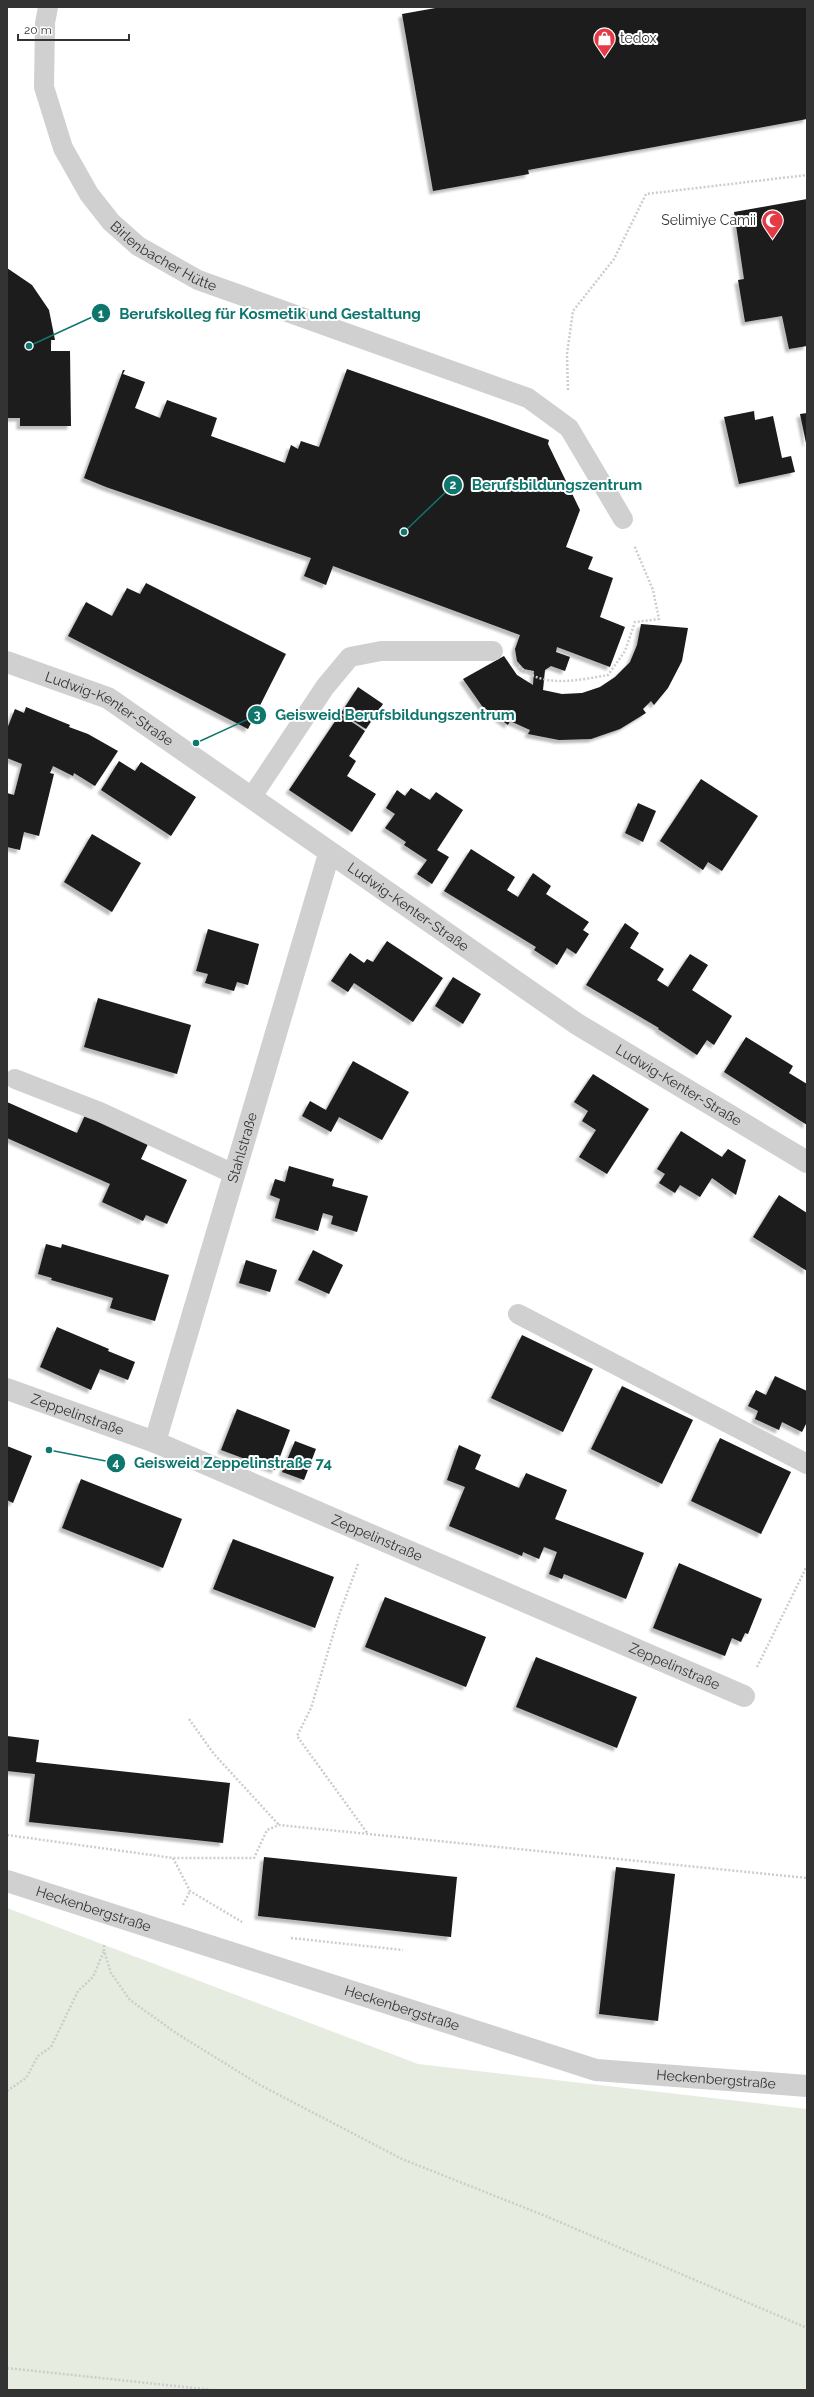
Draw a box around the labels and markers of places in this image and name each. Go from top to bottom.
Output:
shop icon: tedox [591,25,617,58]
place label: tedox [620,30,657,46]
mosque icon: Selimiye Camii [759,207,785,240]
place label: Selimiye Camii [661,212,756,228]
callout: Berufskolleg für Kosmetik und Gestaltung [91,300,429,327]
callout: Berufsbildungszentrum [443,471,650,498]
callout: Geisweid Berufsbildungszentrum [247,701,522,728]
callout: Geisweid Zeppelinstraße 74 [106,1450,340,1477]

